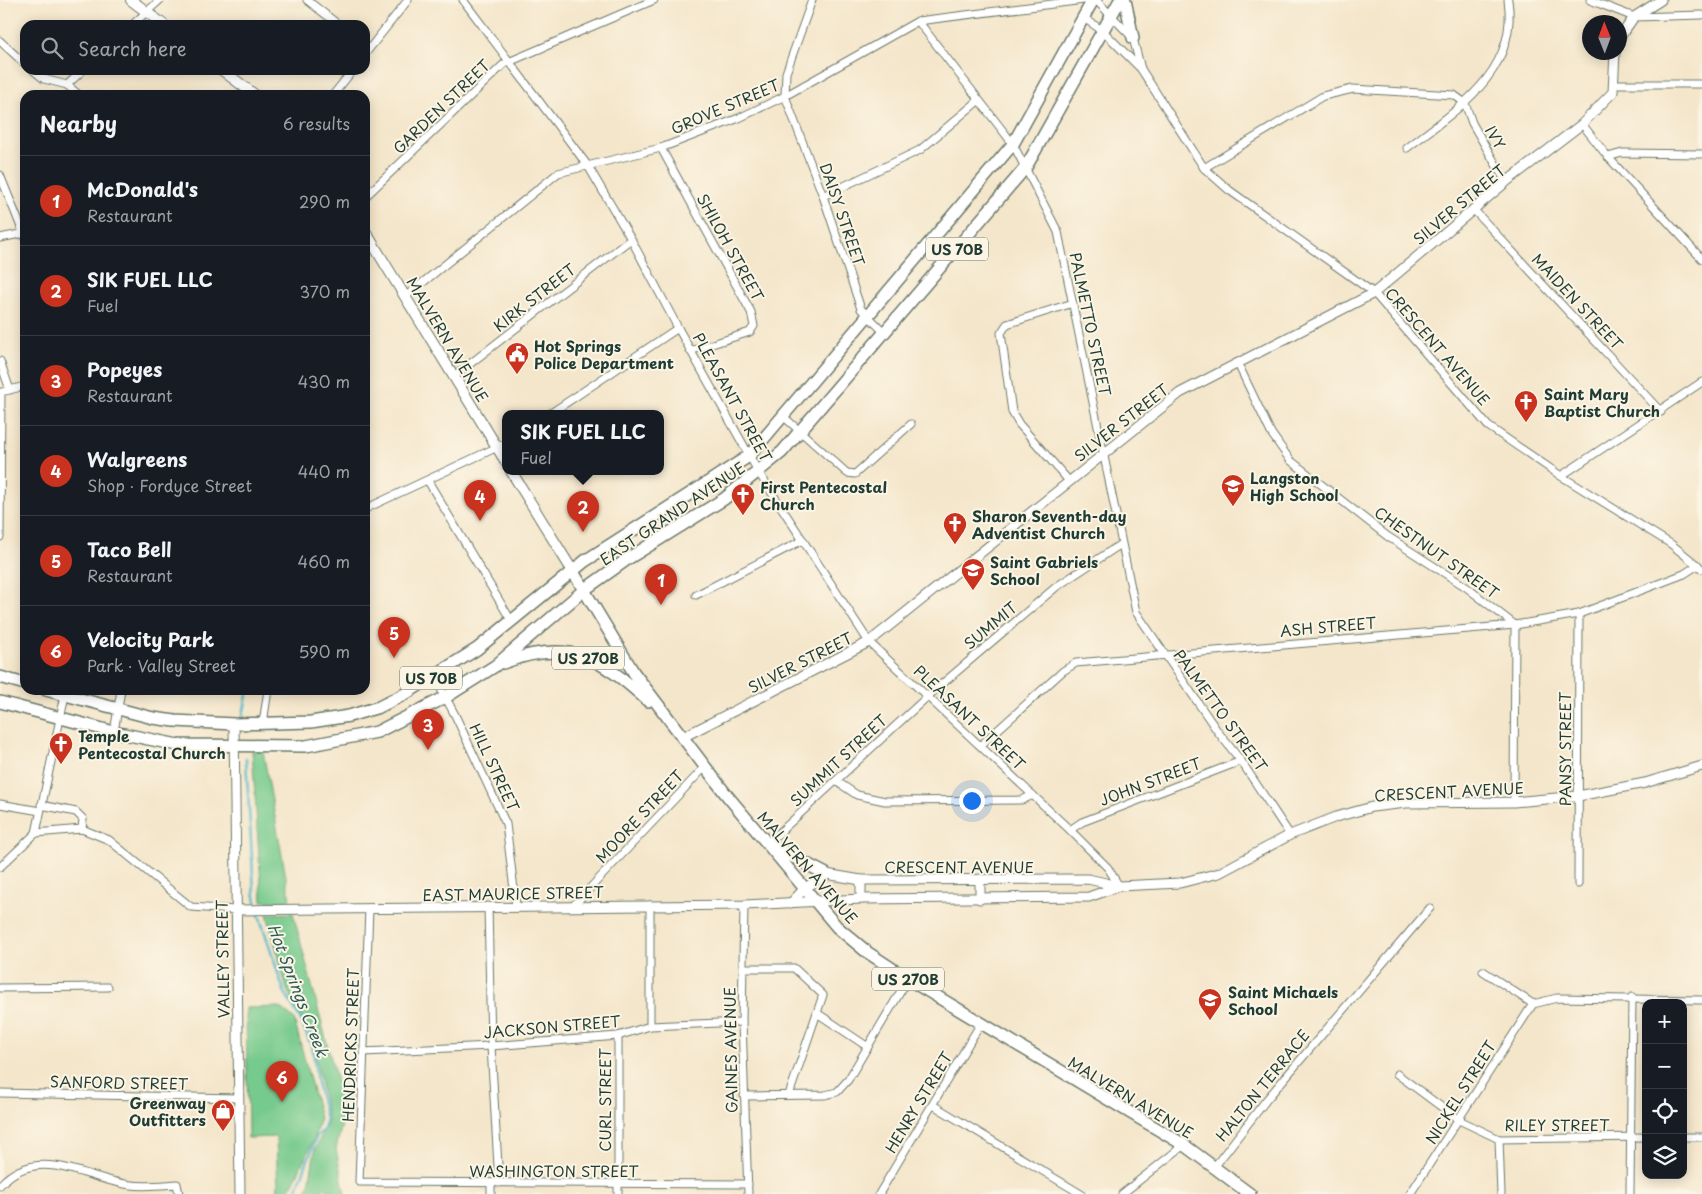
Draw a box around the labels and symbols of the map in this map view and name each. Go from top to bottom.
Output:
north arrow [1582,15,1627,60]
street label: GARDEN STREET [387,53,495,159]
street label: GROVE STREET [667,72,784,139]
street label: IVY [1480,121,1512,153]
street label: SILVER STREET [1408,158,1511,250]
street label: DAISY STREET [815,160,872,269]
street label: SHILOH STREET [692,189,770,306]
road number: US 70B [926,238,988,260]
street label: MAIDEN STREET [1527,248,1629,355]
street label: PALMETTO STREET [1065,250,1118,399]
street label: KIRK STREET [488,257,581,337]
street label: MALVERN AVENUE [401,272,495,406]
street label: CRESCENT AVENUE [1380,282,1496,410]
street label: PLEASANT STREET [688,328,779,467]
place label: Hot Springs Police Department [534,334,674,374]
public building icon: Hot Springs Police Department [504,341,530,375]
street label: SILVER STREET [1069,377,1174,466]
place label: Saint Mary Baptist Church [1544,382,1660,422]
church icon: Saint Mary Baptist Church [1513,389,1539,423]
street label: EAST GRAND AVENUE [595,456,749,570]
place label: Langston High School [1250,466,1339,506]
school or university icon: Langston High School [1220,473,1246,507]
place label: First Pentecostal Church [760,475,887,515]
pin: 4 [464,480,496,521]
church icon: First Pentecostal Church [730,482,756,516]
pin: 2 [567,491,599,532]
street label: CHESTNUT STREET [1370,500,1504,604]
place label: Sharon Seventh-day Adventist Church [972,504,1127,544]
church icon: Sharon Seventh-day Adventist Church [942,511,968,545]
place label: Saint Gabriels School [990,550,1098,590]
school or university icon: Saint Gabriels School [960,557,986,591]
pin: 1 [645,564,677,605]
street label: SUMMIT [958,595,1022,654]
street label: ASH STREET [1279,610,1378,642]
pin: 5 [378,617,410,658]
street label: SILVER STREET [744,625,857,698]
street label: PALMETTO STREET [1169,644,1274,777]
road number: US 270B [552,646,624,670]
street label: PLEASANT STREET [909,659,1031,775]
road number: US 70B [400,666,462,690]
street label: PANSY STREET [1553,691,1576,806]
street label: SUMMIT STREET [784,708,892,811]
pin: 3 [412,709,444,750]
street label: HILL STREET [464,719,526,816]
place label: Temple Pentecostal Church [78,724,226,764]
church icon: Temple Pentecostal Church [48,731,74,765]
street label: JOHN STREET [1096,751,1205,811]
street label: MOORE STREET [590,764,689,868]
street label: CRESCENT AVENUE [1374,776,1524,806]
your location [959,788,985,814]
street label: MALVERN AVENUE [753,806,863,928]
street label: CRESCENT AVENUE [884,855,1034,878]
street label: EAST MAURICE STREET [422,880,605,906]
street label: VALLEY STREET [209,899,235,1018]
water label: Hot Springs Creek [263,920,336,1061]
street label: HENDRICKS STREET [336,967,364,1122]
road number: US 270B [872,968,944,991]
place label: Saint Michaels School [1228,980,1338,1020]
street label: GAINES AVENUE [717,987,743,1113]
school or university icon: Saint Michaels School [1197,987,1223,1021]
street label: JACKSON STREET [483,1008,622,1043]
street label: HALTON TERRACE [1210,1024,1314,1146]
street label: NICKEL STREET [1419,1035,1501,1148]
street label: HENRY STREET [879,1046,958,1157]
street label: CURL STREET [593,1048,616,1152]
street label: MALVERN AVENUE [1064,1050,1198,1144]
pin: 6 [266,1061,298,1102]
street label: SANFORD STREET [50,1069,189,1095]
place label: Greenway Outfitters [129,1091,206,1131]
shop icon: Greenway Outfitters [210,1098,236,1132]
street label: RILEY STREET [1504,1113,1610,1136]
street label: WASHINGTON STREET [469,1159,640,1182]

